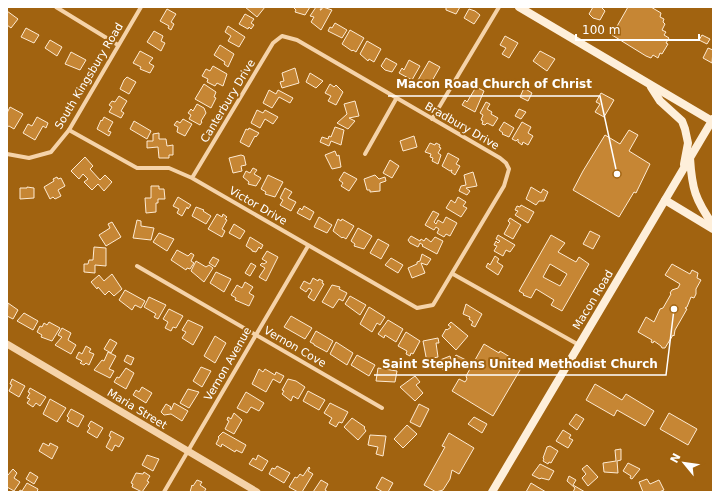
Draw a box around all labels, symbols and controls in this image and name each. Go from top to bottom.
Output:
scale bar [576,16,699,42]
street label: South Kingsbury Road [52,21,126,131]
text: 100 m [582,23,620,37]
street label: Canterbury Drive [198,57,258,145]
callout: Macon Road Church of Christ [388,72,600,96]
text: Macon Road Church of Christ [396,77,592,91]
street label: Bradbury Drive [423,99,502,153]
street label: Victor Drive [227,184,289,228]
street label: Macon Road [570,268,616,332]
street label: Vernon Cove [262,324,329,370]
street label: Vernon Avenue [202,325,254,403]
callout: Saint Stephens United Methodist Church [374,351,666,375]
text: Saint Stephens United Methodist Church [382,357,658,371]
street label: Maria Street [105,386,170,432]
north arrow [664,443,704,483]
text: N [668,451,684,466]

